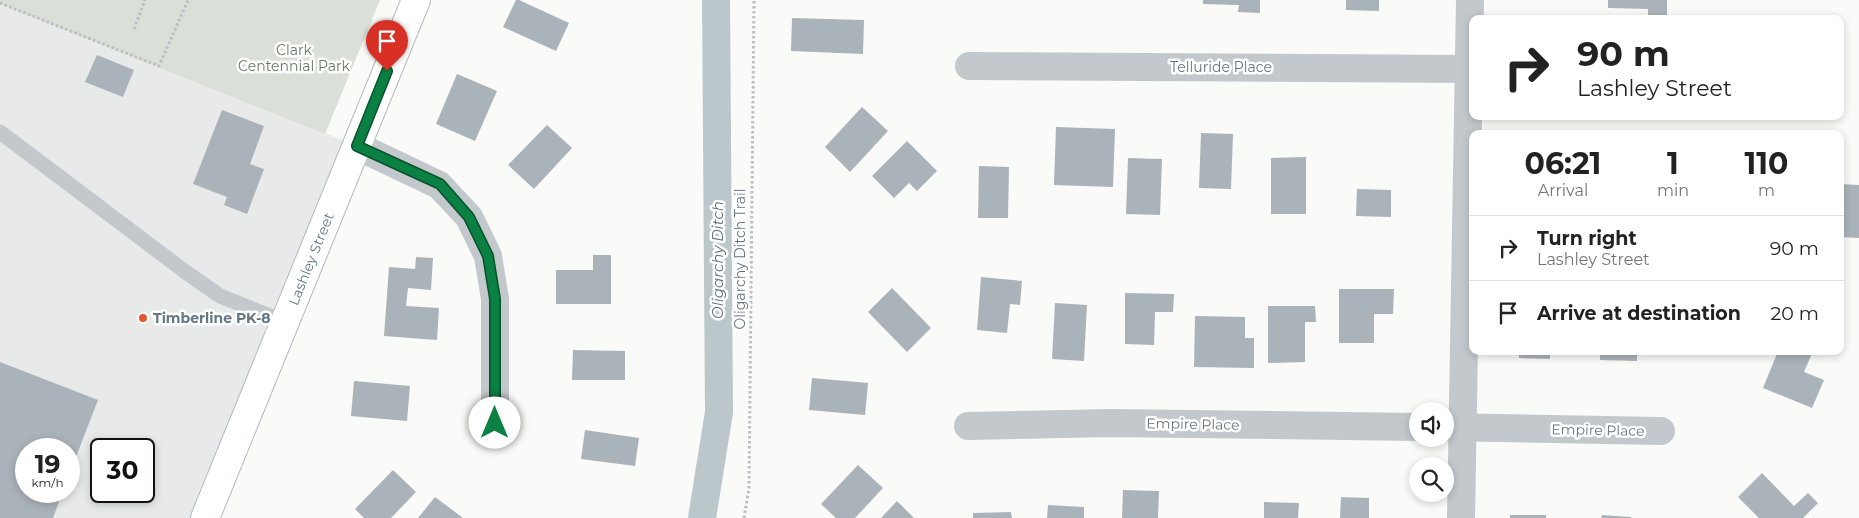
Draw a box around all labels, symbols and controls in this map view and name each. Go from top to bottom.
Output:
pin [366,20,408,71]
icon: arrive [373,27,401,55]
text: 90 m [1577,32,1670,75]
icon: right [1494,35,1559,100]
park label: Clark Centennial Park [238,41,351,75]
street label: Telluride Place [1170,58,1272,76]
text: Lashley Street [1577,75,1732,102]
text: 06:21 [1525,145,1601,182]
text: 1 [1667,145,1679,182]
text: 110 [1745,145,1788,182]
text: Arrival [1538,181,1588,200]
text: min [1657,181,1689,200]
text: m [1758,181,1775,200]
street label: Oligarchy Ditch Trail [731,189,749,330]
water label: Oligarchy Ditch [708,201,727,319]
street label: Lashley Street [284,210,338,308]
text: Turn right [1537,227,1637,250]
icon: right [1494,234,1522,262]
text: 90 m [1770,237,1819,260]
text: Lashley Street [1537,250,1650,269]
icon: arrive [1494,299,1522,327]
text: Arrive at destination [1537,302,1741,325]
text: 20 m [1771,302,1819,325]
place label: Timberline PK-8 [153,309,271,327]
marker: Timberline PK-8 [137,312,149,324]
position arrow [468,396,520,448]
map controls [1409,402,1454,502]
button: sound [1409,402,1454,447]
street label: Empire Place [1146,414,1240,434]
street label: Empire Place [1551,420,1645,440]
speed limit sign: 30 [90,438,155,503]
text: 19 [35,449,60,479]
button: search [1409,457,1454,502]
text: km/h [31,475,64,490]

